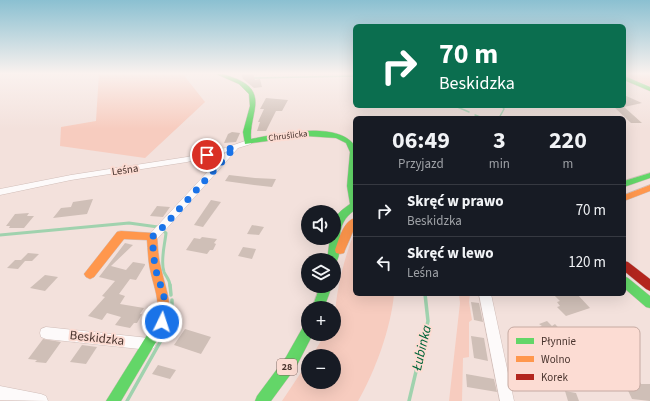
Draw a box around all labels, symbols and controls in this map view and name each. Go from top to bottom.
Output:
text: 70 m [439,34,498,74]
icon: right [373,40,425,92]
text: Beskidzka [439,71,515,96]
text: 06:49 [392,123,450,158]
text: 3 [493,123,506,158]
text: 220 [549,123,587,158]
street label: Chruślicka [268,127,308,145]
pin [190,138,224,172]
icon: arrive [196,144,218,166]
text: Przyjazd [398,155,444,173]
text: min [489,155,510,173]
text: m [563,155,573,173]
street label: Leśna [111,161,139,179]
text: Skręć w prawo [407,191,504,212]
icon: right [373,200,395,222]
text: 70 m [576,200,606,221]
map controls [301,205,341,389]
button: sound [301,205,341,245]
text: Beskidzka [407,212,462,230]
text: Skręć w lewo [407,243,494,264]
icon: left [373,252,395,274]
text: 120 m [568,252,606,273]
button: layers [301,253,341,293]
text: Leśna [407,264,439,282]
position arrow [141,301,183,343]
button: + [301,301,341,341]
water label: Łubinka [407,323,437,374]
street label: Beskidzka [69,326,125,350]
legend [508,327,640,391]
text: Płynnie [541,334,576,349]
button: − [301,349,341,389]
text: Wolno [541,352,570,367]
road number: 28 [277,359,297,375]
text: Korek [541,370,568,385]

